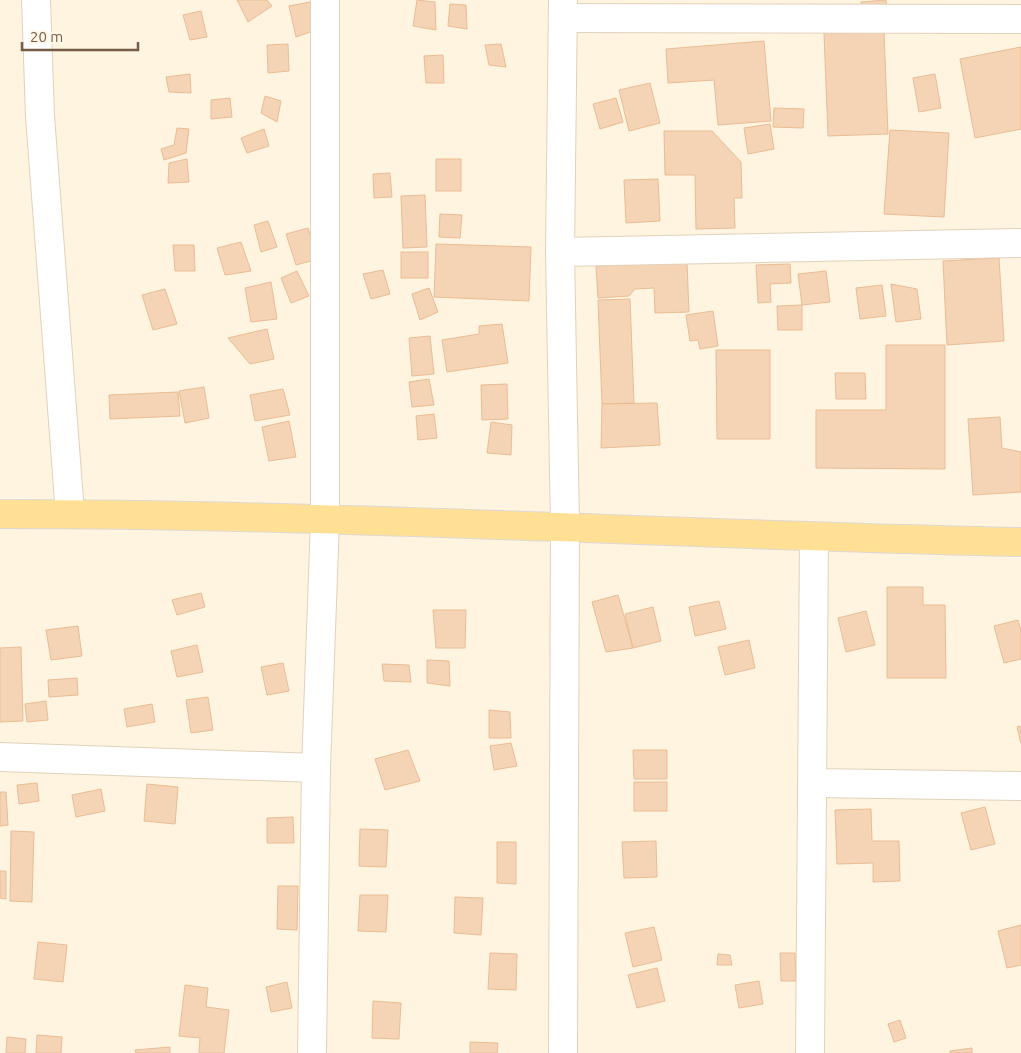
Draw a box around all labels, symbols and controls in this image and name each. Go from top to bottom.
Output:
scale bar [22,20,139,52]
text: 20 m [30,28,63,45]

